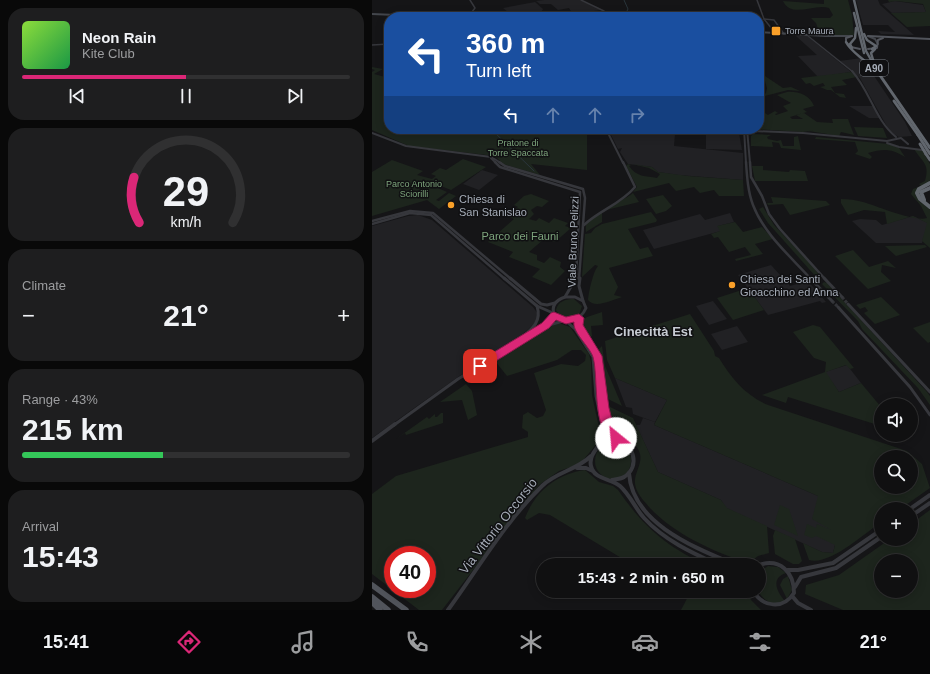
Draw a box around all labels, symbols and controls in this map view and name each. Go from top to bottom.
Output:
marker: Torre Maura [770,25,782,37]
place label: Torre Maura [785,26,834,36]
icon: left [400,28,452,80]
text: 360 m [466,28,545,59]
text: Neon Rain [82,29,156,46]
text: Kite Club [82,46,135,61]
road number: A90 [860,60,888,76]
text: Turn left [466,61,531,81]
icon: previous [66,85,88,107]
icon: pause [175,85,197,107]
icon: next [284,85,306,107]
icon: left [500,104,522,126]
icon: ahead [542,104,564,126]
icon: ahead [584,104,606,126]
icon: right [626,104,648,126]
park label: Pratone di Torre Spaccata [488,138,548,158]
text: 29 [163,167,209,214]
park label: Parco Antonio Sciorilli [386,179,442,199]
place label: Chiesa di San Stanislao [459,193,527,218]
street label: Viale Bruno Pelizzi [565,196,581,288]
marker: Chiesa di San Stanislao [446,200,456,210]
text: km/h [171,213,202,229]
park label: Parco dei Fauni [481,230,559,242]
place label: Chiesa dei Santi Gioacchino ed Anna [740,273,839,298]
text: Climate [22,278,66,293]
marker: Chiesa dei Santi Gioacchino ed Anna [727,280,737,290]
text: 21° [163,299,209,332]
text: − [22,303,35,328]
text: + [337,303,350,328]
district label: Cinecittà Est [614,324,693,339]
pin [463,349,497,383]
icon: arrive [469,355,491,377]
text: Range · 43% [22,392,98,407]
map controls [874,398,918,598]
button: sound [874,398,918,442]
text: 215 km [22,413,124,446]
position arrow [595,417,637,459]
button: search [874,450,918,494]
street label: Via Vittorio Occorsio [456,475,540,577]
button: + [874,502,918,546]
text: Arrival [22,519,59,534]
text: 15:43 [22,540,99,573]
speed limit sign: 40 [384,546,436,598]
button: − [874,554,918,598]
text: 15:43 · 2 min · 650 m [578,569,724,586]
icon: directions [175,628,203,656]
icon: music [289,628,317,656]
icon: phone [403,628,431,656]
icon: climate [517,628,545,656]
icon: car [631,628,659,656]
icon: filters [746,628,774,656]
text: 15:41 [43,632,89,652]
text: 21° [860,632,887,652]

